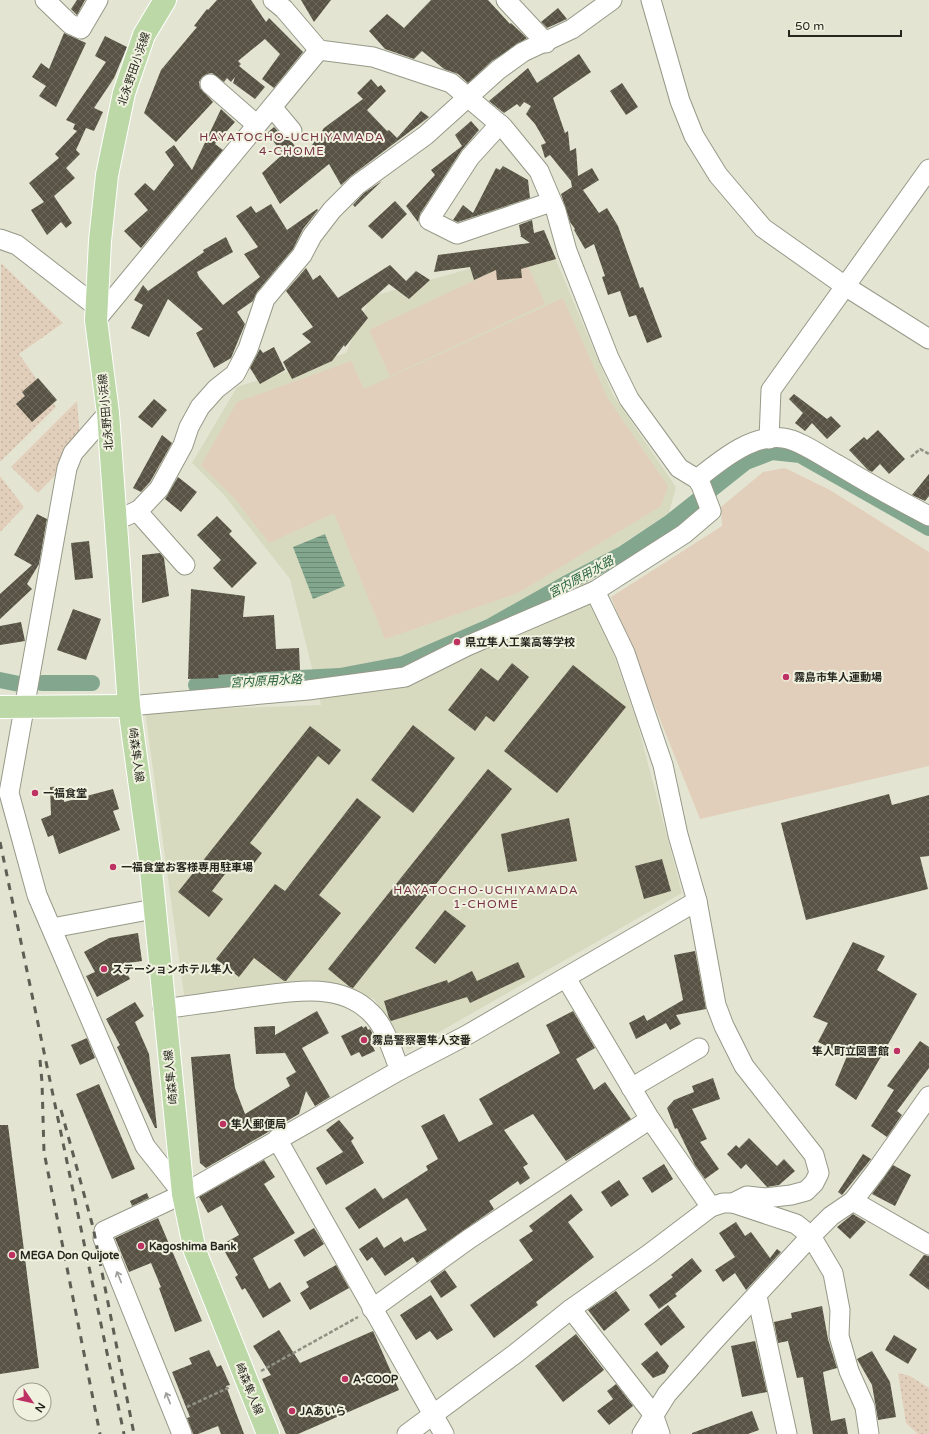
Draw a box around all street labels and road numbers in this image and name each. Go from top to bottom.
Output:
street label: 北永野田小浜線 [115,30,153,108]
street label: 北永野田小浜線 [96,373,116,451]
street label: 崎森隼人線 [126,727,146,783]
street label: 崎森隼人線 [162,1049,180,1105]
street label: 崎森隼人線 [233,1361,265,1417]

